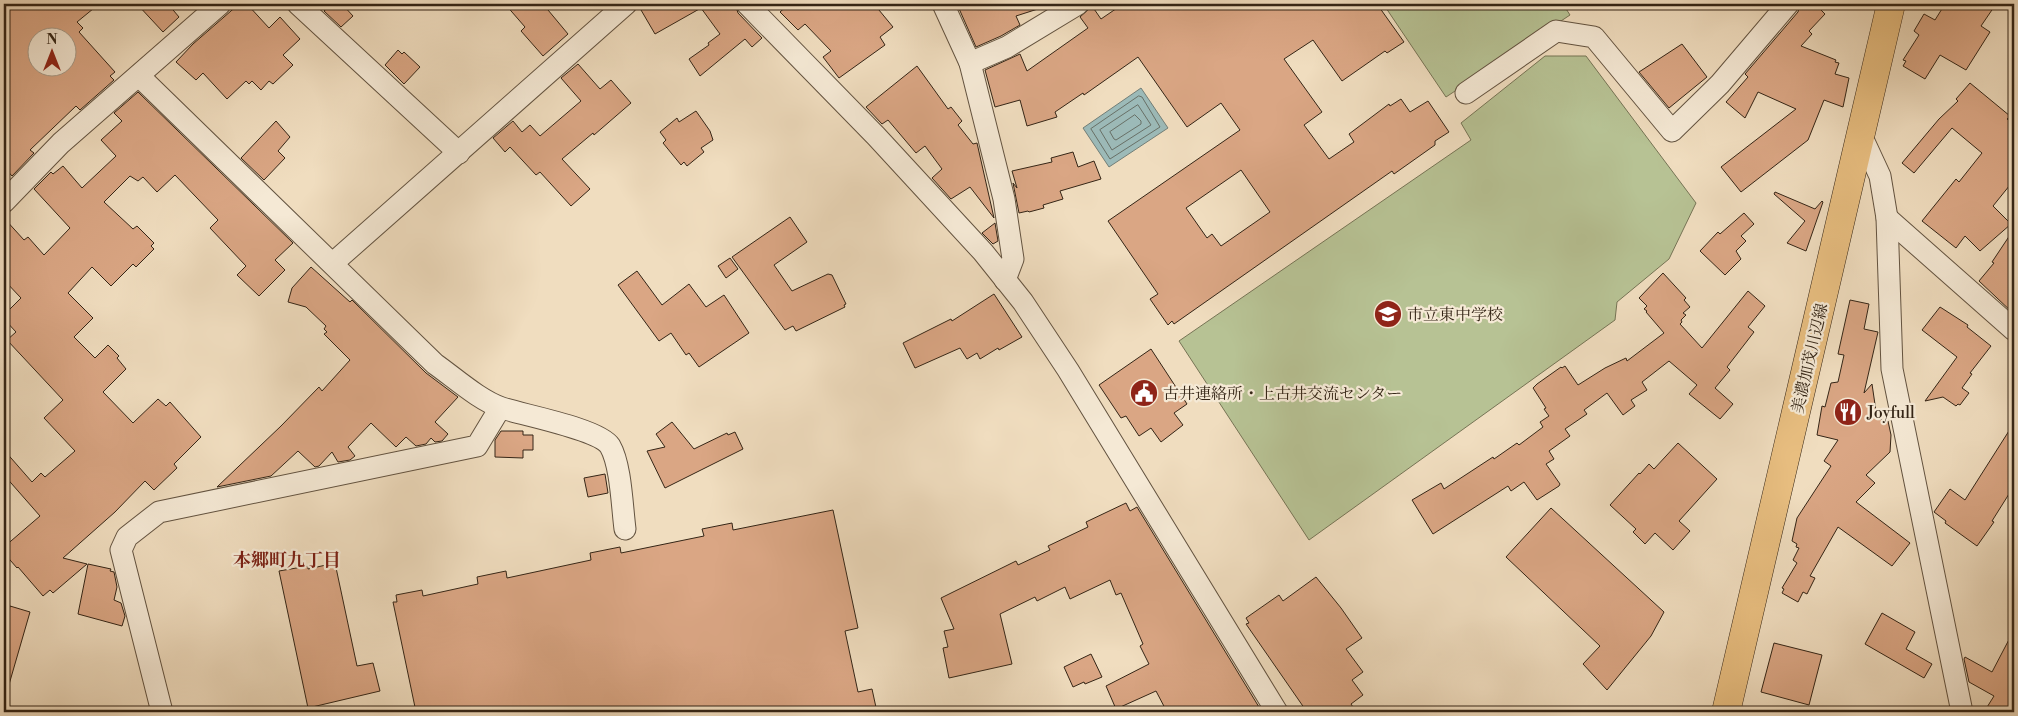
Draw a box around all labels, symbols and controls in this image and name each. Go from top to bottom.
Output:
north arrow [28,28,78,78]
text: N [46,31,58,49]
school or university icon: 市立東中学校 [1373,299,1403,329]
street label: 美濃加茂川辺線 [1788,301,1832,415]
place label: 市立東中学校 [1407,305,1503,325]
public building icon: 古井連絡所・上古井交流センター [1129,378,1159,408]
place label: 古井連絡所・上古井交流センター [1163,384,1402,404]
restaurant icon: Joyfull [1833,397,1863,427]
place label: Joyfull [1866,403,1915,423]
district label: 本郷町九丁目 [233,549,341,572]

